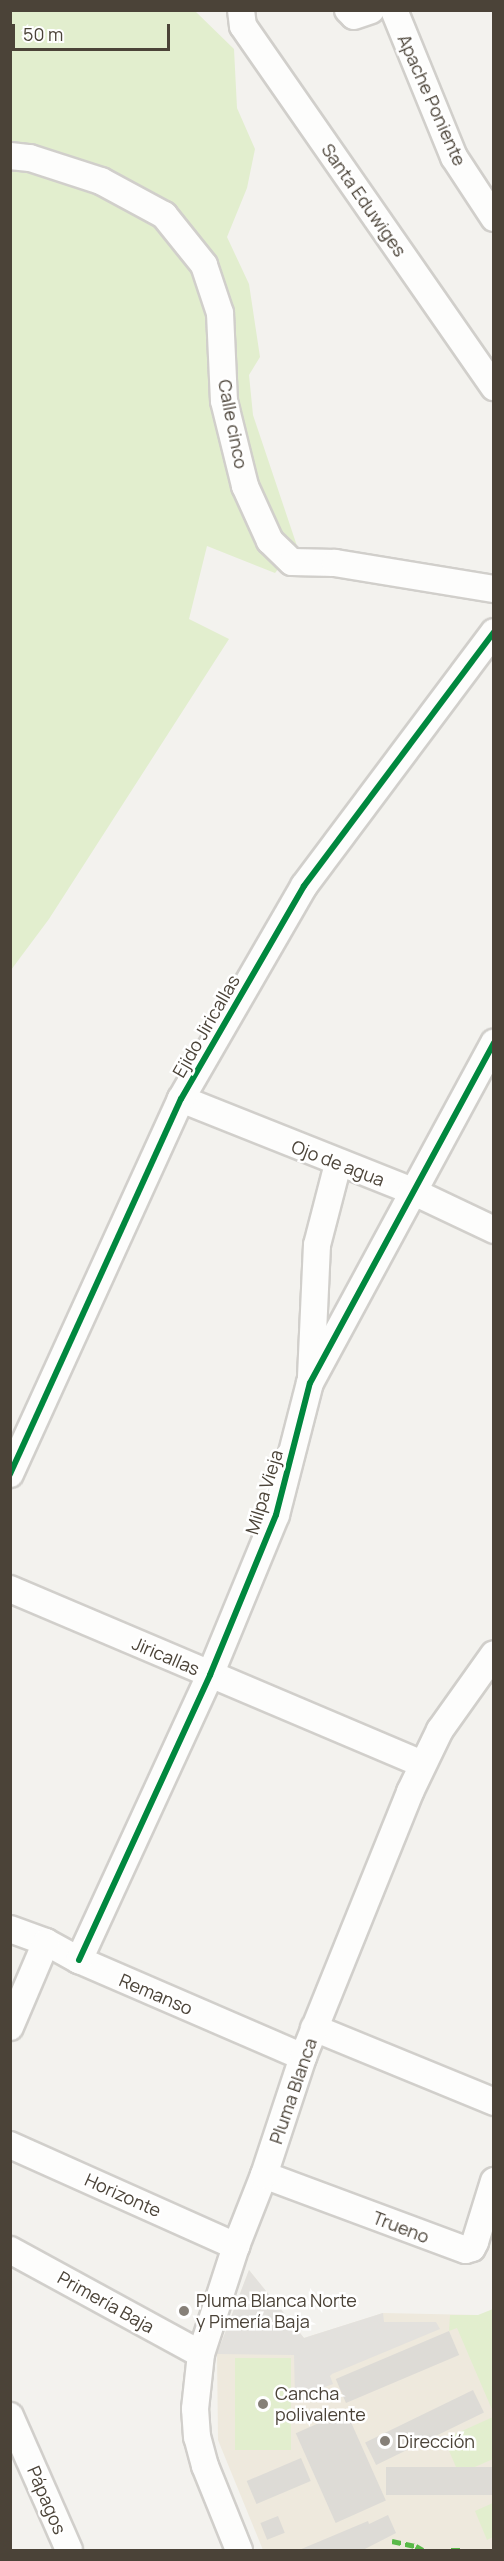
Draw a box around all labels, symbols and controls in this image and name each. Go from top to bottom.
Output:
scale bar [15,12,172,50]
text: 50 m [23,22,63,46]
street label: Apache Poniente [393,31,471,169]
street label: Santa Eduwiges [317,139,411,261]
street label: Calle cinco [214,378,252,470]
street label: Ejido Jiricallas [168,971,244,1081]
street label: Ojo de agua [288,1135,388,1191]
street label: Milpa Vieja [241,1447,287,1537]
street label: Jiricallas [129,1632,203,1680]
street label: Remanso [116,1969,196,2019]
street label: Pluma Blanca [265,2035,321,2147]
street label: Horizonte [82,2169,164,2221]
street label: Trueno [370,2206,432,2248]
street label: Primería Baja [54,2267,158,2337]
place label: Pluma Blanca Norte y Pimería Baja [196,2290,357,2332]
marker: Pluma Blanca Norte y Pimería Baja [177,2304,191,2318]
place label: Cancha polivalente [275,2383,366,2426]
marker: Cancha polivalente [256,2397,270,2411]
place label: Dirección [397,2430,475,2452]
marker: Dirección [378,2434,392,2448]
street label: Pápagos [23,2463,71,2537]

